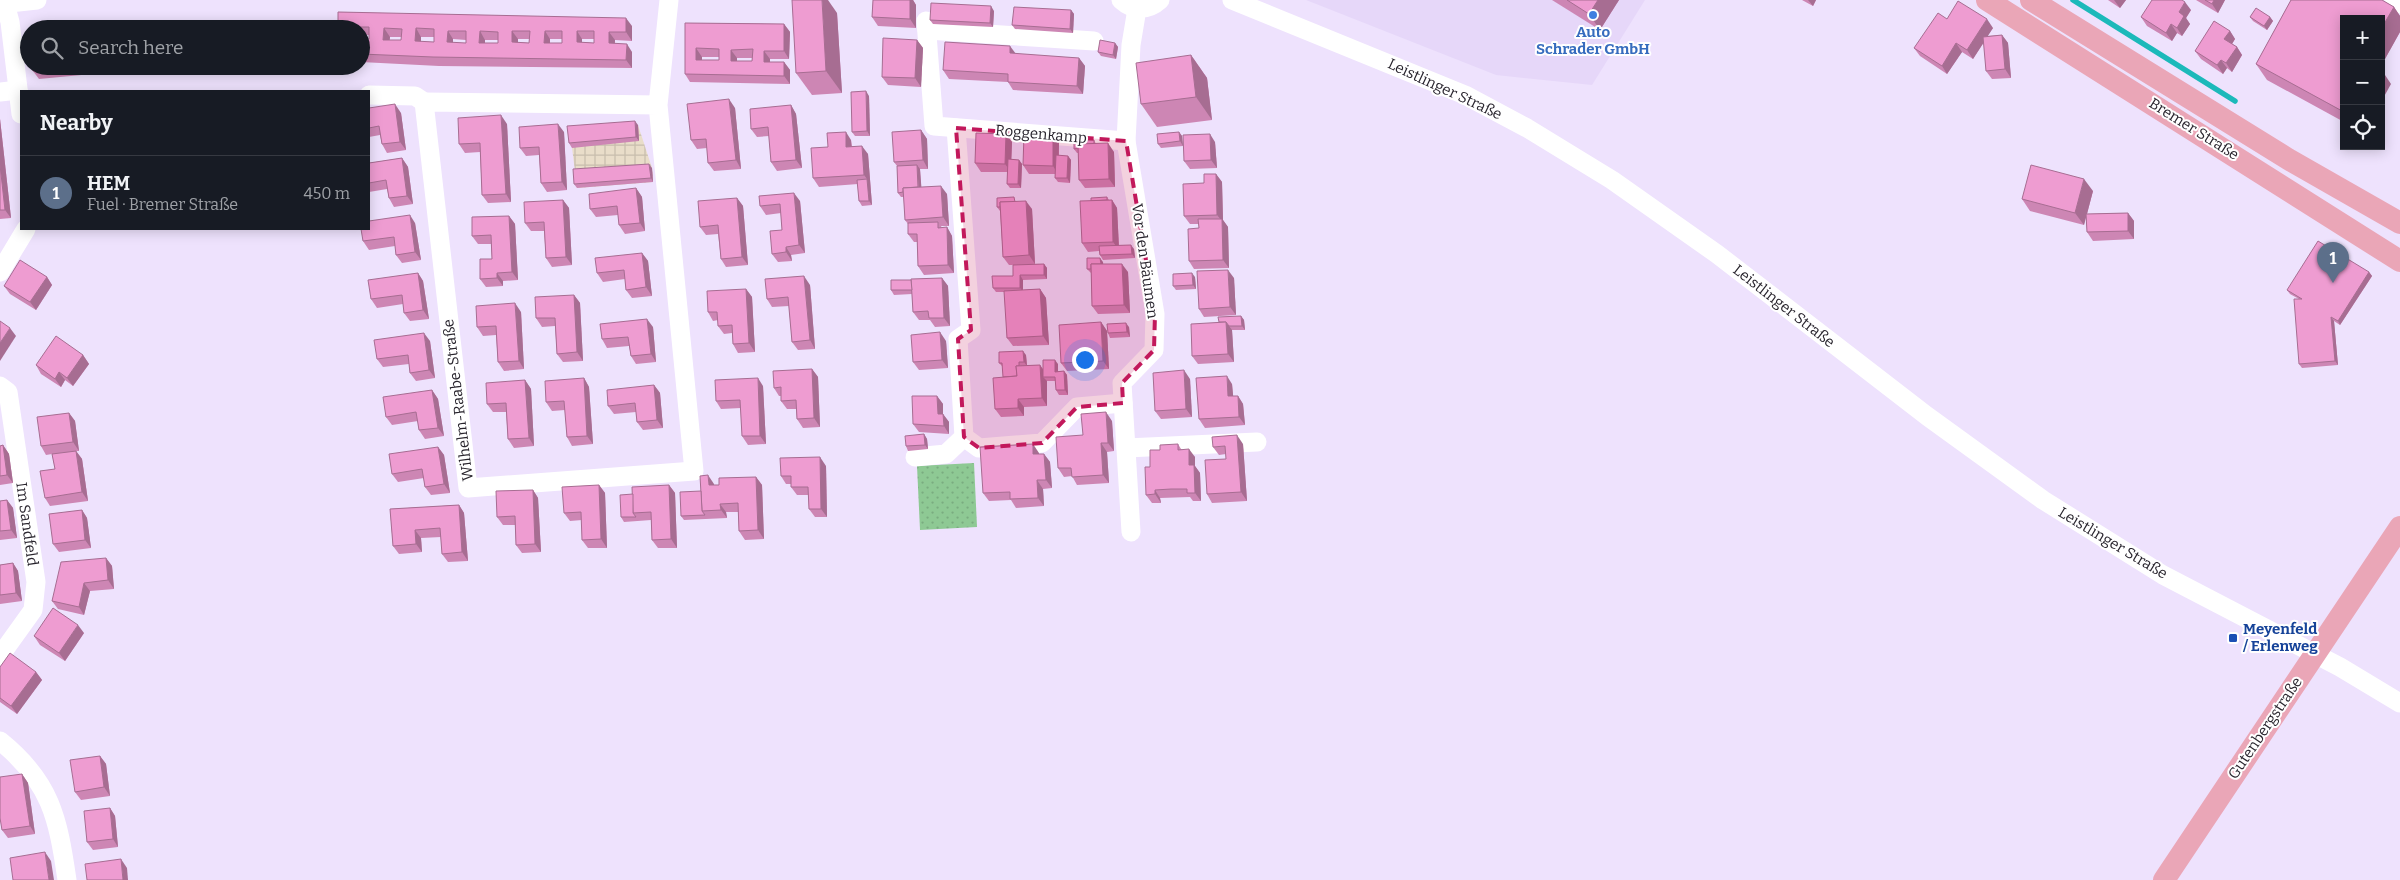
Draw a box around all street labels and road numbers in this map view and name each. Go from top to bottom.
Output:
street label: Leistlinger Straße [1385,55,1505,123]
street label: Bremer Straße [2146,94,2242,164]
street label: Roggenkamp [994,121,1088,147]
street label: Vor den Bäumen [1128,202,1162,320]
street label: Leistlinger Straße [1730,261,1838,351]
street label: Wilhelm-Raabe-Straße [439,318,477,482]
street label: Im Sandfeld [12,481,42,567]
street label: Leistlinger Straße [2055,503,2171,583]
street label: Gutenbergstraße [2224,673,2306,783]

